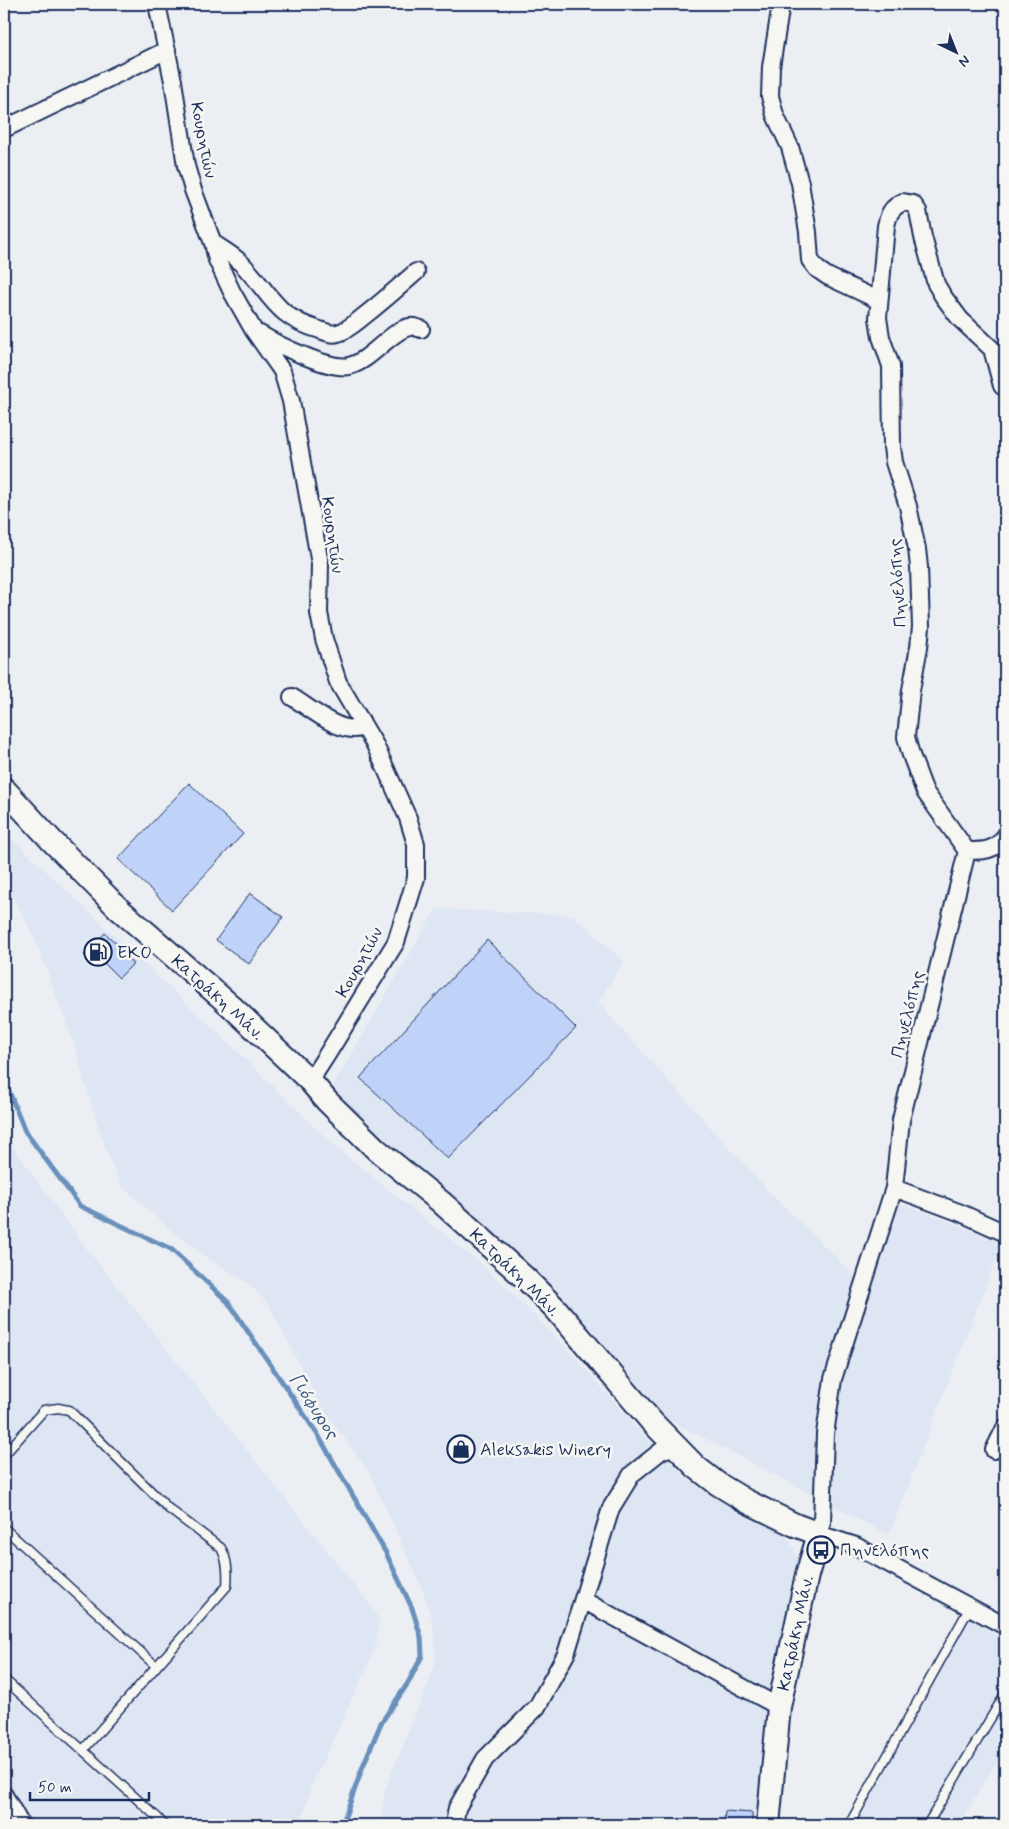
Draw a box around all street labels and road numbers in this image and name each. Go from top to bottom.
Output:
street label: Κουρητών [184,100,222,180]
street label: Κουρητών [315,495,349,575]
street label: Πηνελόπης [883,538,913,628]
street label: Κουρητών [331,923,389,1002]
street label: Κατράκη Μάν. [166,950,269,1046]
street label: Πηνελόπης [886,968,930,1060]
street label: Κατράκη Μάν. [464,1223,565,1322]
street label: Κατράκη Μάν. [772,1573,820,1693]

